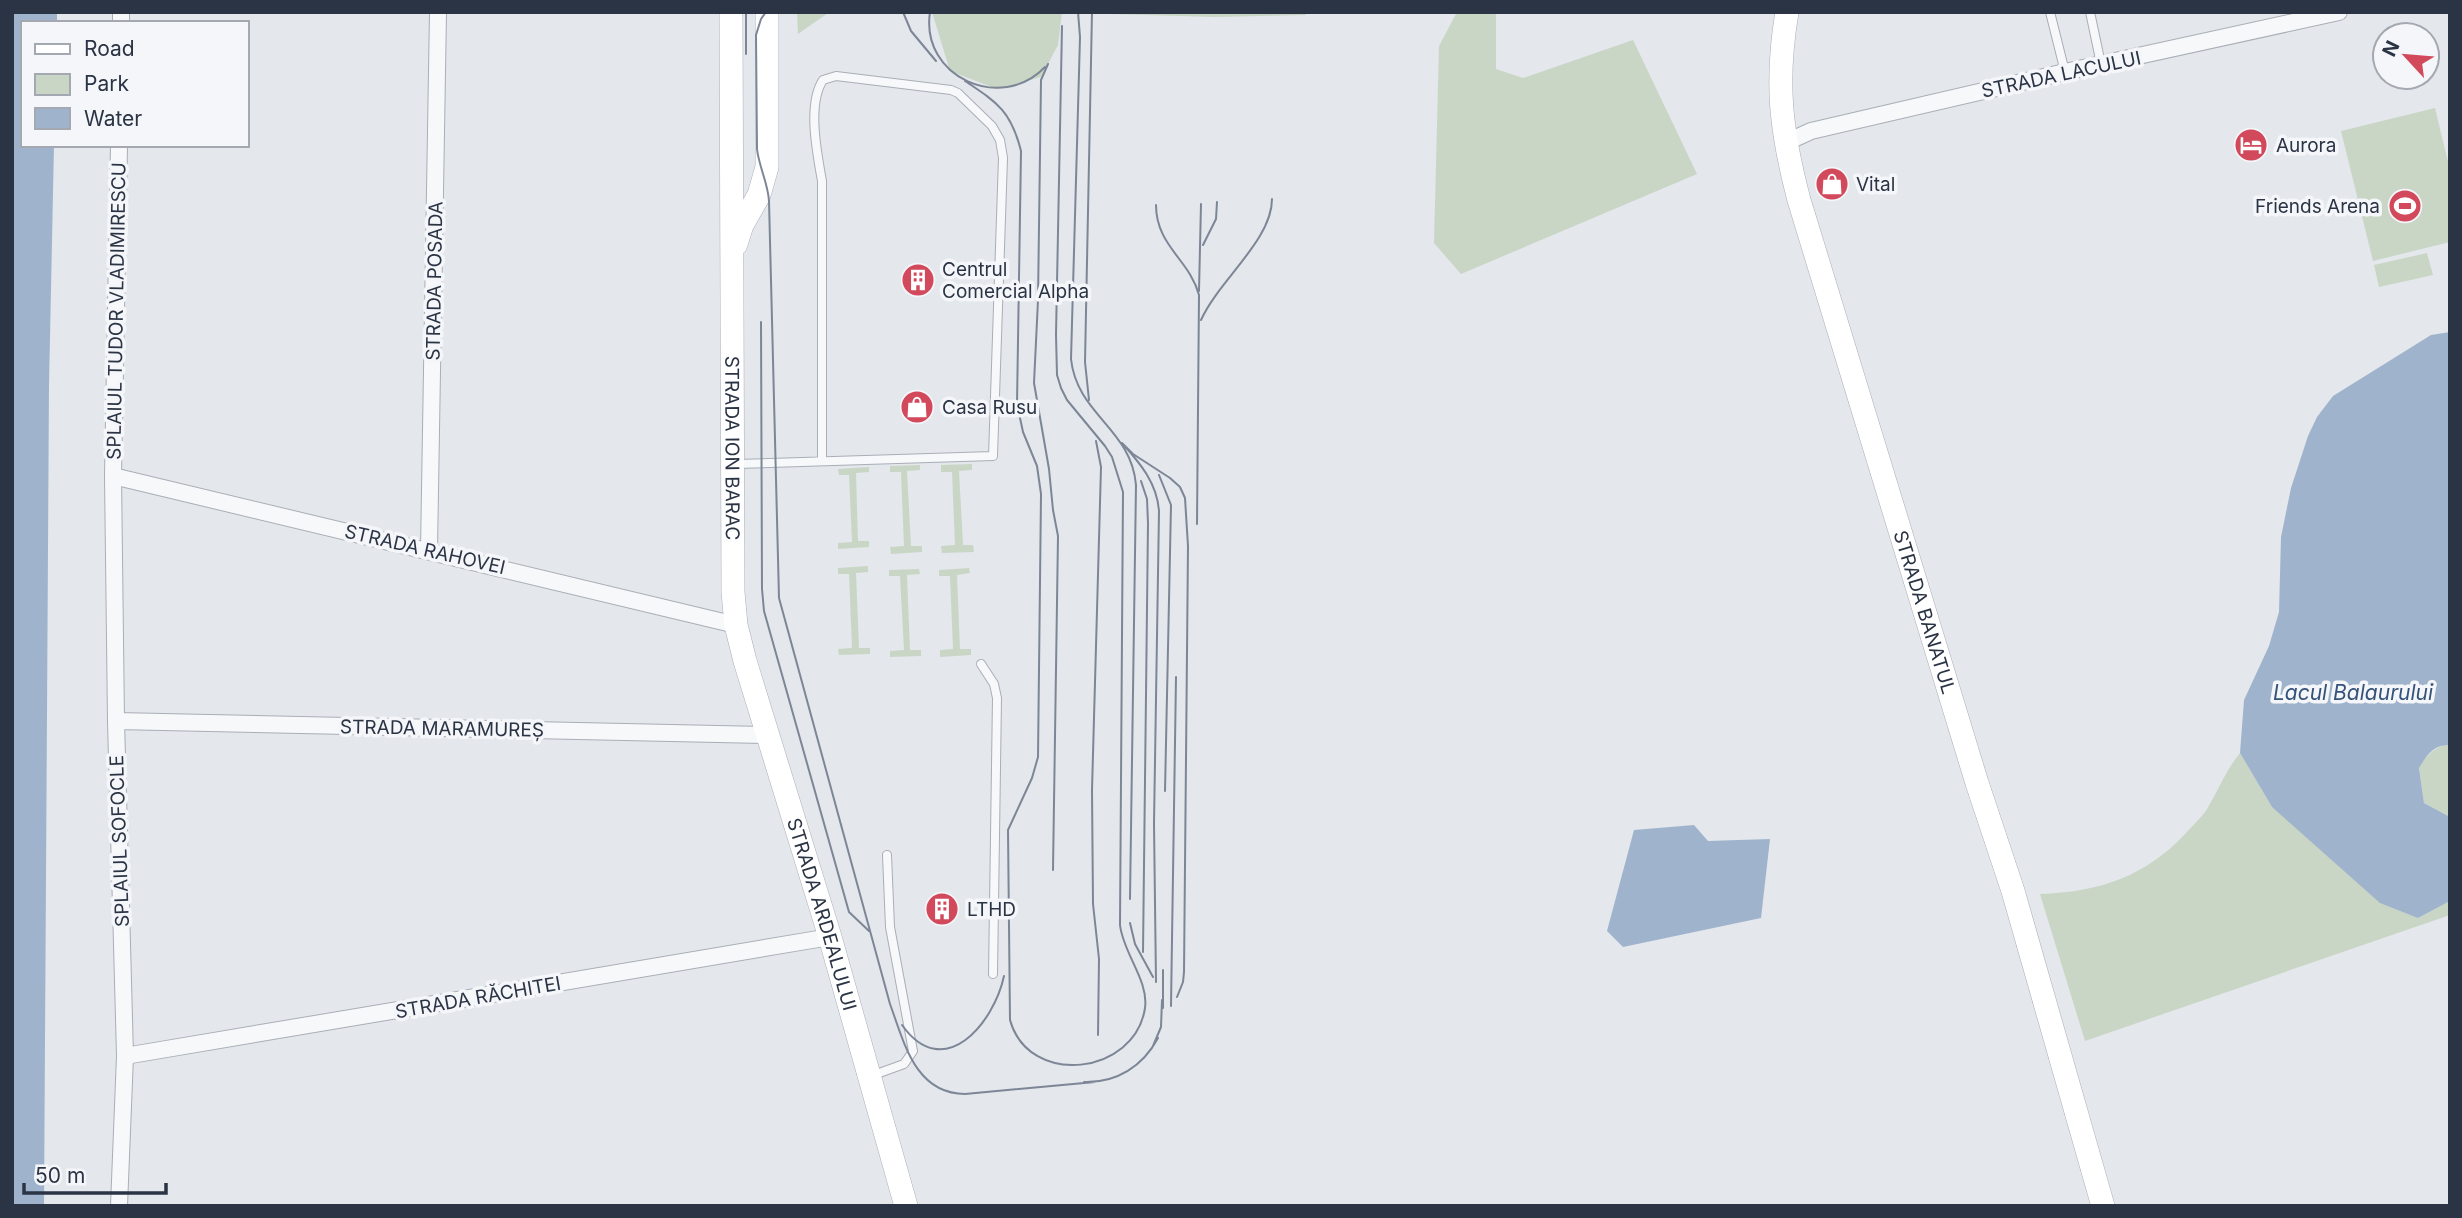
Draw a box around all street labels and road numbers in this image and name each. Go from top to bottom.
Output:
street label: STRADA LACULUI [1979,46,2143,103]
street label: SPLAIUL TUDOR VLADIMIRESCU [102,162,131,460]
street label: STRADA POSADA [422,201,447,361]
street label: STRADA ION BARAC [720,356,744,540]
street label: STRADA RAHOVEI [342,520,508,579]
street label: STRADA BANATUL [1889,528,1960,697]
street label: STRADA MARAMUREȘ [340,715,544,742]
street label: SPLAIUL SOFOCLE [105,755,134,927]
street label: STRADA ARDEALULUI [782,815,861,1013]
street label: STRADA RĂCHITEI [393,971,563,1023]

